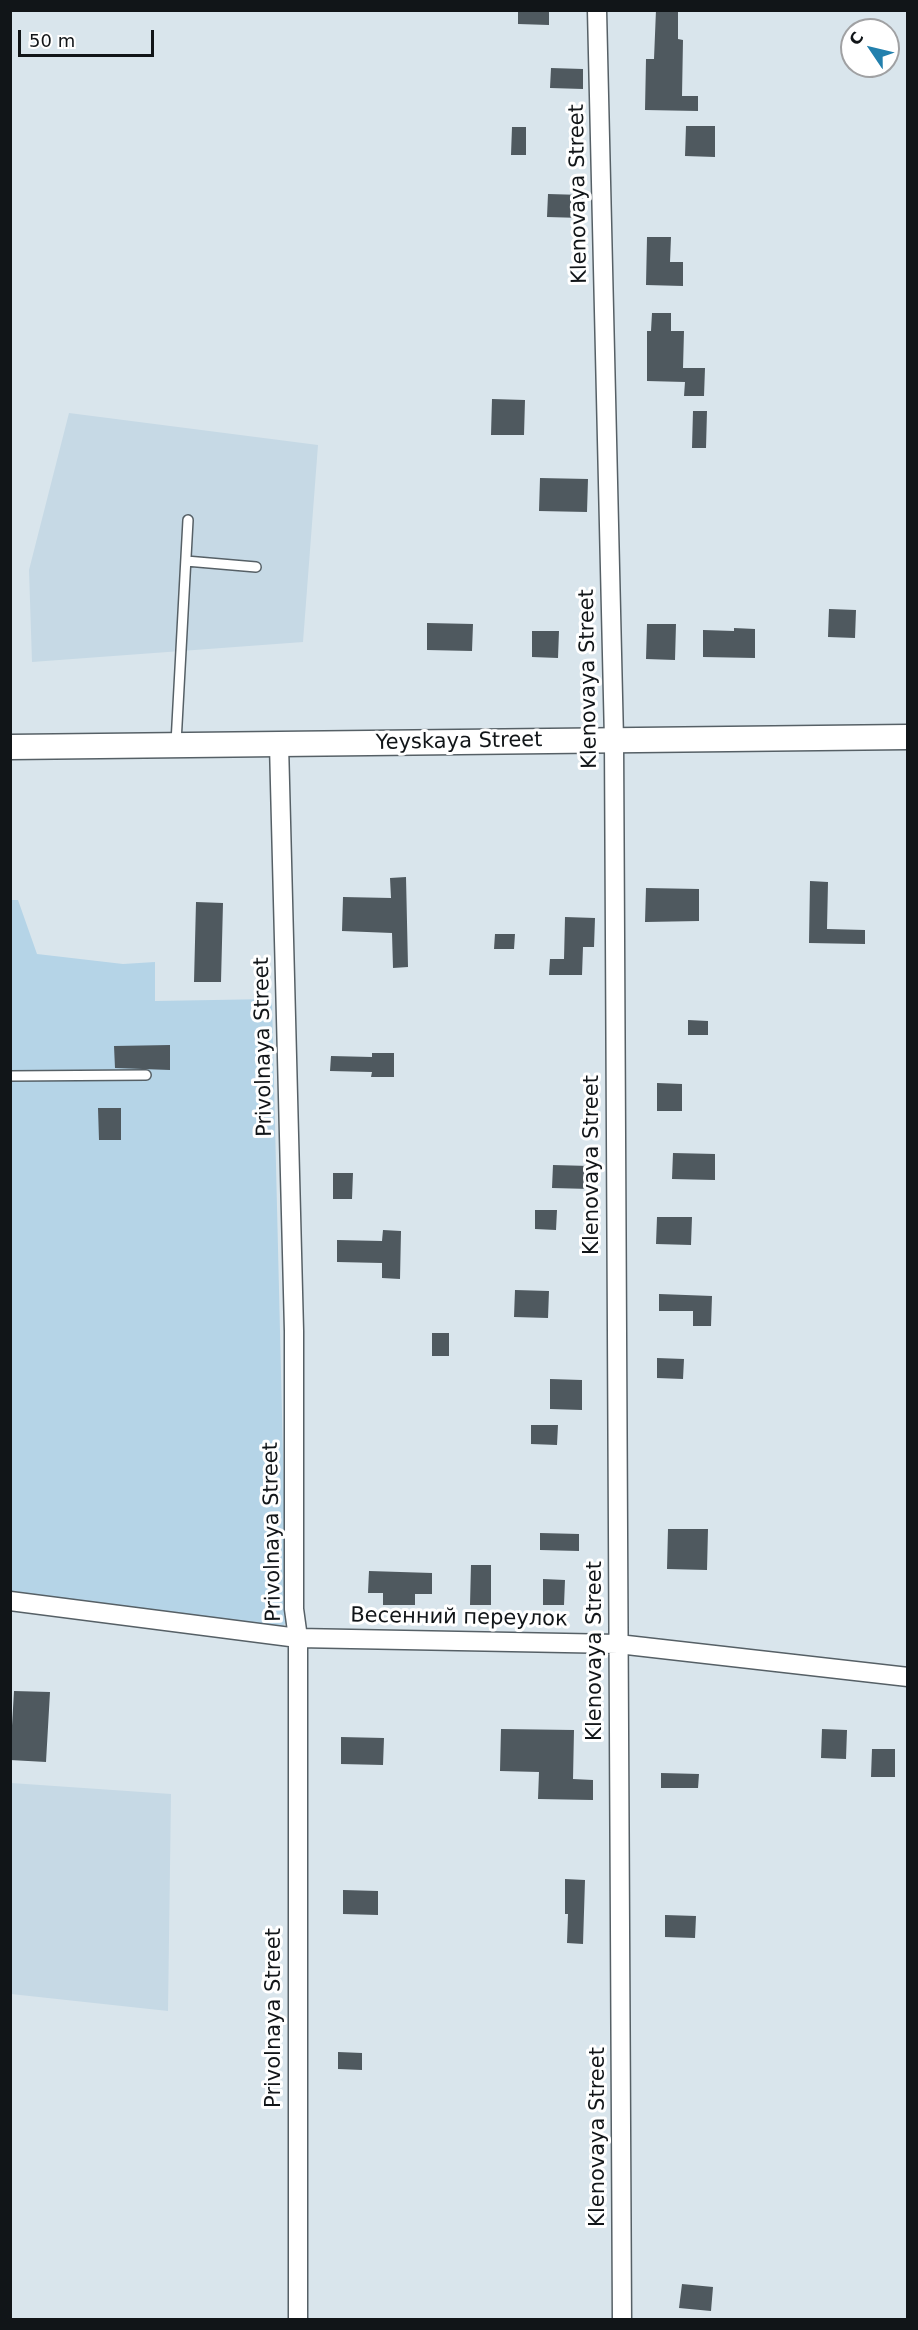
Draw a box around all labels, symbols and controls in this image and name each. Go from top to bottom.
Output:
scale bar [21,18,158,56]
north arrow [840,18,900,78]
text: С [845,28,868,49]
text: 50 m [29,30,75,51]
street label: Klenovaya Street [565,104,593,284]
street label: Klenovaya Street [575,589,603,769]
street label: Yeyskaya Street [375,728,543,756]
street label: Privolnaya Street [250,957,278,1137]
street label: Klenovaya Street [580,1075,606,1255]
street label: Privolnaya Street [259,1442,287,1622]
street label: Klenovaya Street [583,1561,609,1741]
street label: Весенний переулок [350,1604,568,1632]
street label: Privolnaya Street [262,1928,288,2108]
street label: Klenovaya Street [586,2047,612,2227]

